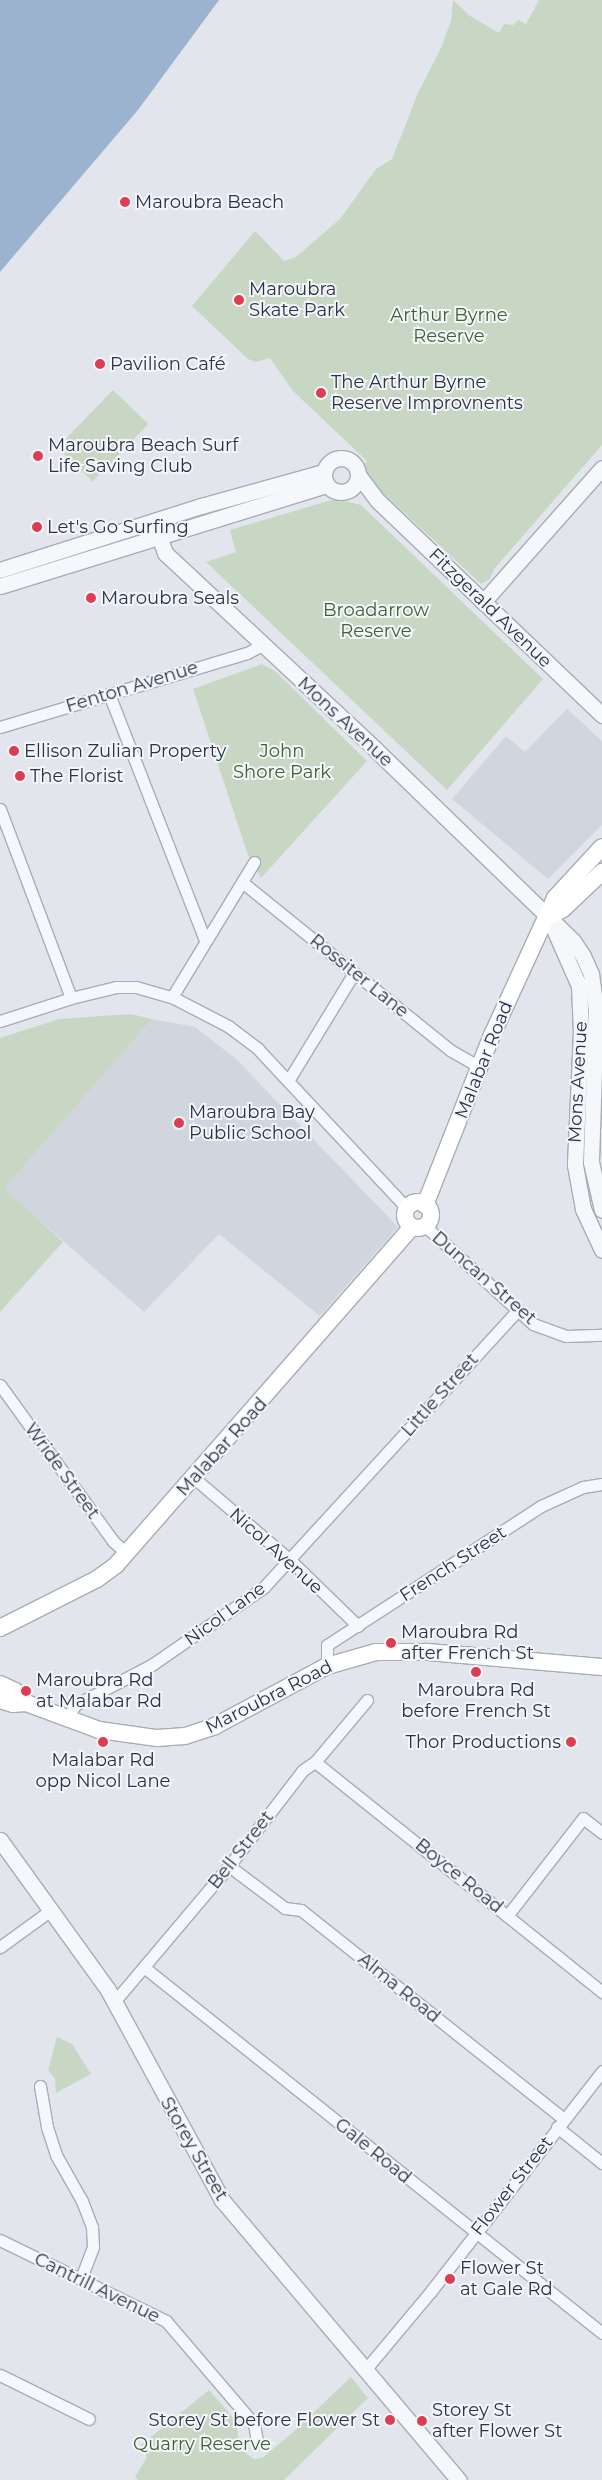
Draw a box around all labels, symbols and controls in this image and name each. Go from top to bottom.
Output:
place label: Maroubra Beach [135,191,284,213]
marker: Maroubra Beach [119,196,131,208]
place label: Maroubra Skate Park [249,279,345,322]
marker: Maroubra Skate Park [233,294,245,306]
park label: Arthur Byrne Reserve [390,305,508,348]
place label: Pavilion Café [110,353,226,375]
marker: Pavilion Café [94,358,106,370]
place label: The Arthur Byrne Reserve Improvnents [331,372,523,414]
marker: The Arthur Byrne Reserve Improvnents [315,387,327,399]
place label: Maroubra Beach Surf Life Saving Club [48,435,238,478]
marker: Maroubra Beach Surf Life Saving Club [32,450,44,462]
place label: Let's Go Surfing [47,516,189,538]
marker: Let's Go Surfing [31,521,43,533]
street label: Fitzgerald Avenue [424,544,556,672]
place label: Maroubra Seals [101,587,239,609]
marker: Maroubra Seals [85,592,97,604]
park label: Broadarrow Reserve [323,600,429,642]
street label: Fenton Avenue [63,657,201,717]
street label: Mons Avenue [293,672,397,772]
place label: Ellison Zulian Property [24,740,226,762]
park label: John Shore Park [233,741,331,784]
marker: Ellison Zulian Property [8,745,20,757]
place label: The Florist [30,765,124,787]
marker: The Florist [14,770,26,782]
street label: Rossiter Lane [305,930,413,1022]
street label: Malabar Road [451,998,517,1122]
street label: Mons Avenue [564,1020,592,1144]
place label: Maroubra Bay Public School [189,1102,315,1144]
marker: Maroubra Bay Public School [173,1117,185,1129]
street label: Duncan Street [427,1227,541,1329]
street label: Little Street [397,1349,483,1441]
street label: Malabar Road [172,1393,272,1501]
street label: Wride Street [20,1419,104,1523]
street label: Nicol Avenue [225,1503,327,1599]
street label: French Street [396,1522,510,1606]
street label: Nicol Lane [180,1577,270,1651]
place label: Maroubra Rd after French St [401,1622,534,1665]
marker: Maroubra Rd after French St [385,1637,397,1649]
street label: Maroubra Road [202,1656,336,1738]
marker: Maroubra Rd before French St [470,1666,482,1678]
place label: Maroubra Rd at Malabar Rd [36,1670,162,1712]
place label: Maroubra Rd before French St [401,1680,551,1722]
marker: Maroubra Rd at Malabar Rd [20,1685,32,1697]
place label: Thor Productions [406,1731,561,1753]
marker: Malabar Rd opp Nicol Lane [97,1736,109,1748]
marker: Thor Productions [565,1736,577,1748]
place label: Malabar Rd opp Nicol Lane [36,1750,170,1792]
street label: Bell Street [204,1807,278,1893]
street label: Boyce Road [411,1834,507,1918]
street label: Alma Road [354,1948,444,2028]
street label: Storey Street [156,2093,232,2205]
street label: Gale Road [330,2114,416,2188]
street label: Flower Street [467,2132,557,2240]
street label: Cantrill Avenue [31,2248,163,2328]
place label: Flower St at Gale Rd [460,2258,553,2300]
marker: Flower St at Gale Rd [444,2273,456,2285]
place label: Storey St after Flower St [432,2400,562,2442]
place label: Storey St before Flower St [148,2409,380,2431]
marker: Storey St before Flower St [384,2414,396,2426]
marker: Storey St after Flower St [416,2415,428,2427]
park label: Quarry Reserve [133,2433,271,2455]

